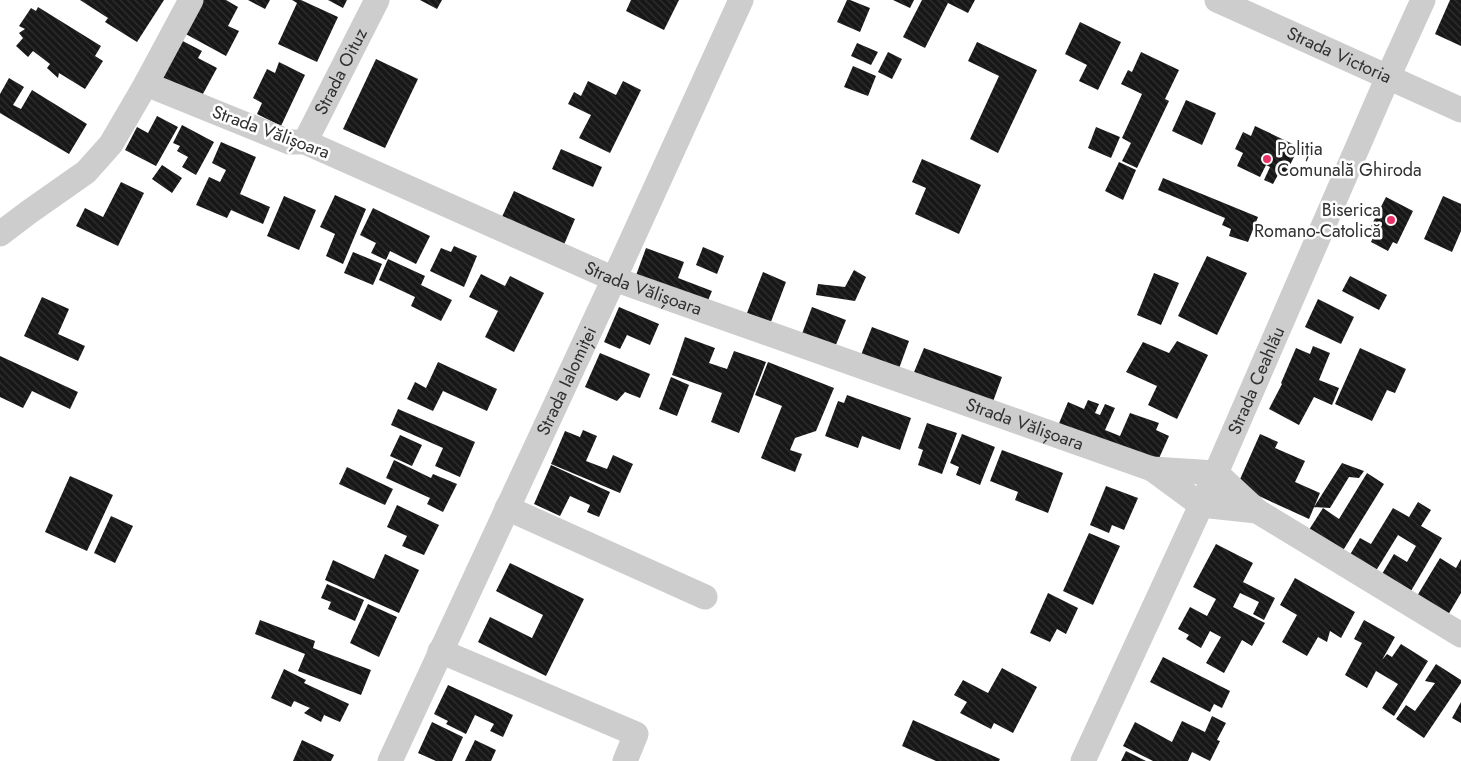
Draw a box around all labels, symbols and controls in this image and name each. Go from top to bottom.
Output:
street label: Strada Victoria [1283,20,1396,90]
street label: Strada Oituz [308,23,374,120]
street label: Strada Vălișoara [209,99,333,165]
place label: Poliția Comunală Ghiroda [1277,136,1422,183]
marker: Poliția Comunală Ghiroda [1261,153,1273,165]
place label: Biserica Romano-Catolică [1254,197,1381,244]
marker: Biserica Romano-Catolică [1385,214,1397,226]
street label: Strada Vălișoara [580,255,705,322]
street label: Strada Ialomiței [530,322,603,440]
street label: Strada Ceahlău [1221,322,1291,439]
street label: Strada Vălișoara [962,391,1087,457]

